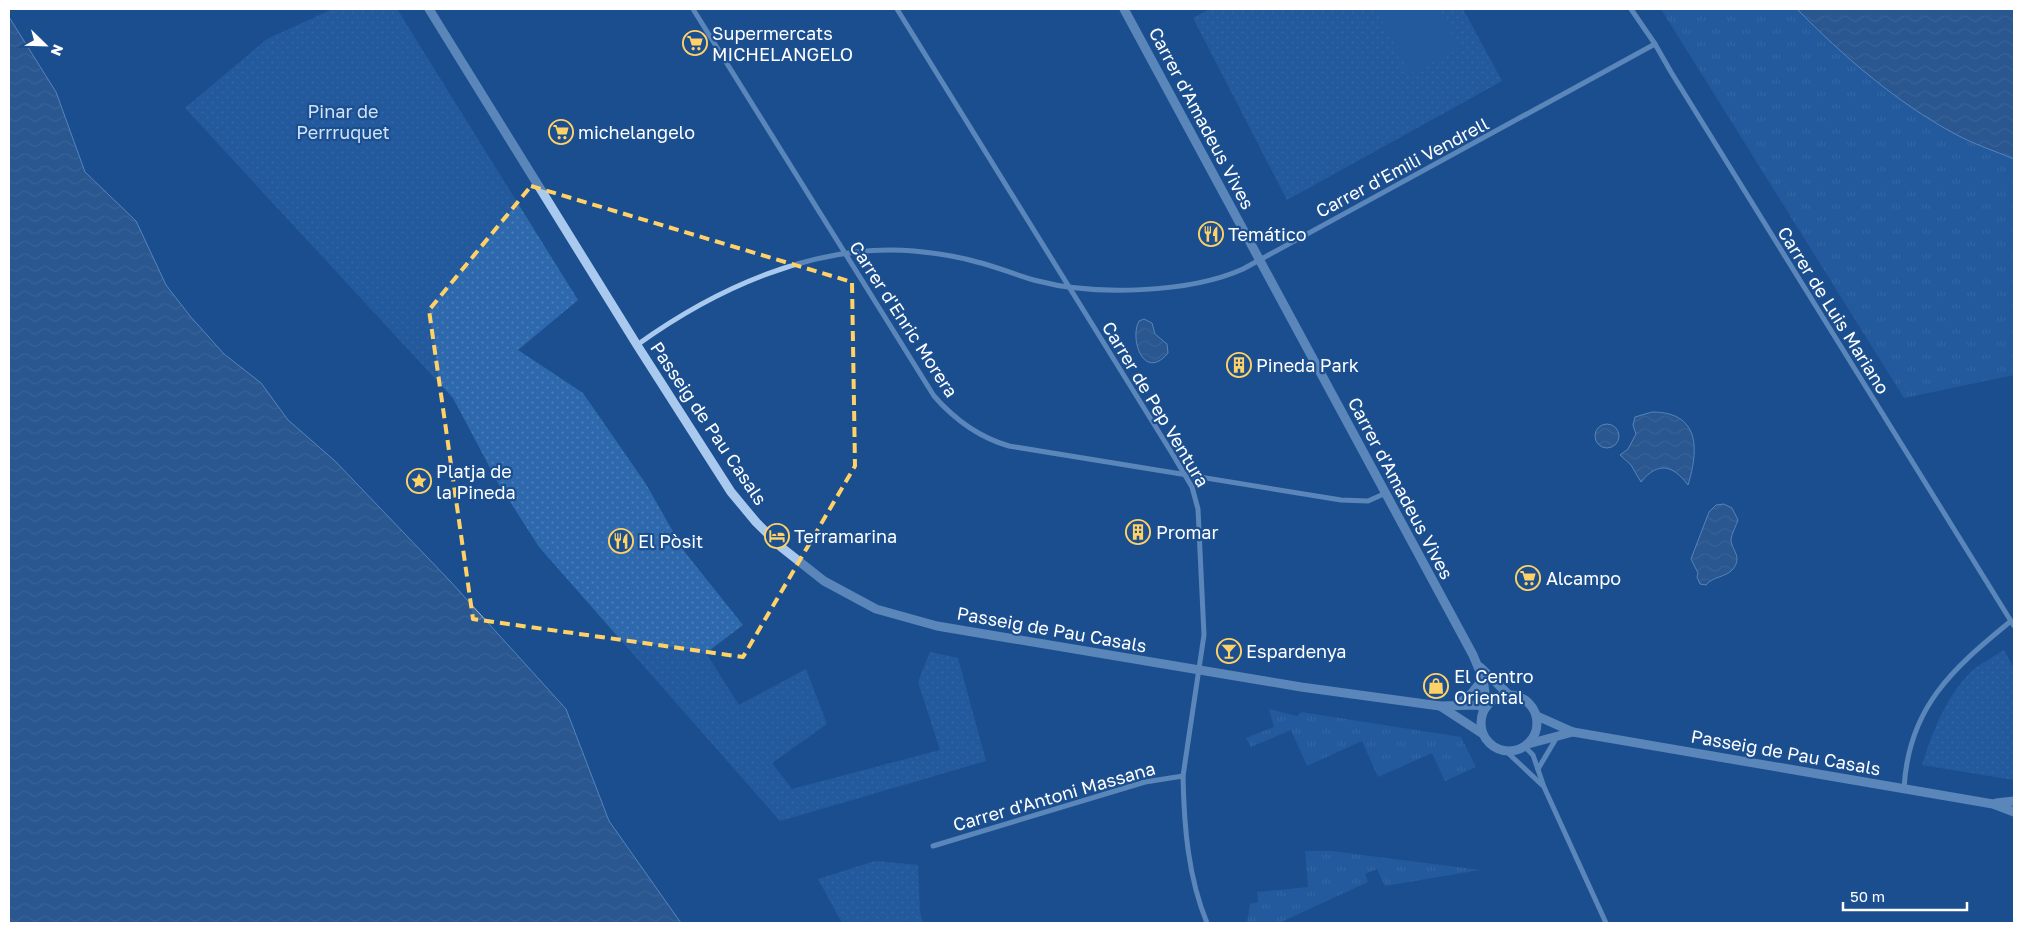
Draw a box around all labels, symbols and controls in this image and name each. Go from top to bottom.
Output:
north arrow [20,20,70,70]
place label: Supermercats MICHELANGELO [712,22,853,65]
street label: Carrer d'Amadeus Vives [1145,23,1259,213]
supermarket icon: Supermercats MICHELANGELO [682,30,708,56]
text: N [48,42,67,58]
park label: Pinar de Perrruquet [296,100,390,143]
street label: Carrer d'Emili Vendrell [1312,112,1492,222]
supermarket icon: michelangelo [548,119,574,145]
place label: michelangelo [578,121,695,143]
restaurant icon: Temático [1198,221,1224,247]
street label: Carrer de Luis Mariano [1773,222,1895,398]
place label: Temático [1228,223,1307,245]
street label: Carrer d'Enric Morera [845,237,963,401]
street label: Carrer de Pep Ventura [1098,317,1214,491]
street label: Passeig de Pau Casals [646,337,772,509]
building icon: Pineda Park [1226,352,1252,378]
place label: Pineda Park [1256,354,1359,376]
street label: Carrer d'Amadeus Vives [1344,393,1458,583]
place label: Platja de la Pineda [436,460,516,503]
place icon: Platja de la Pineda [406,468,432,494]
building icon: Promar [1125,519,1151,545]
place label: Promar [1156,521,1219,543]
hotel icon: Terramarina [764,523,790,549]
place label: Terramarina [794,525,897,547]
restaurant icon: El Pòsit [608,528,634,554]
place label: El Pòsit [638,530,703,552]
supermarket icon: Alcampo [1515,565,1541,591]
place label: Alcampo [1546,567,1621,589]
street label: Passeig de Pau Casals [955,601,1149,657]
bar icon: Espardenya [1216,638,1242,664]
place label: Espardenya [1246,640,1347,662]
place label: El Centro Oriental [1454,665,1534,708]
shop icon: El Centro Oriental [1423,673,1449,699]
street label: Passeig de Pau Casals [1689,724,1883,780]
street label: Carrer d'Antoni Massana [950,757,1158,835]
scale bar [1843,880,1967,912]
text: 50 m [1850,887,1885,905]

